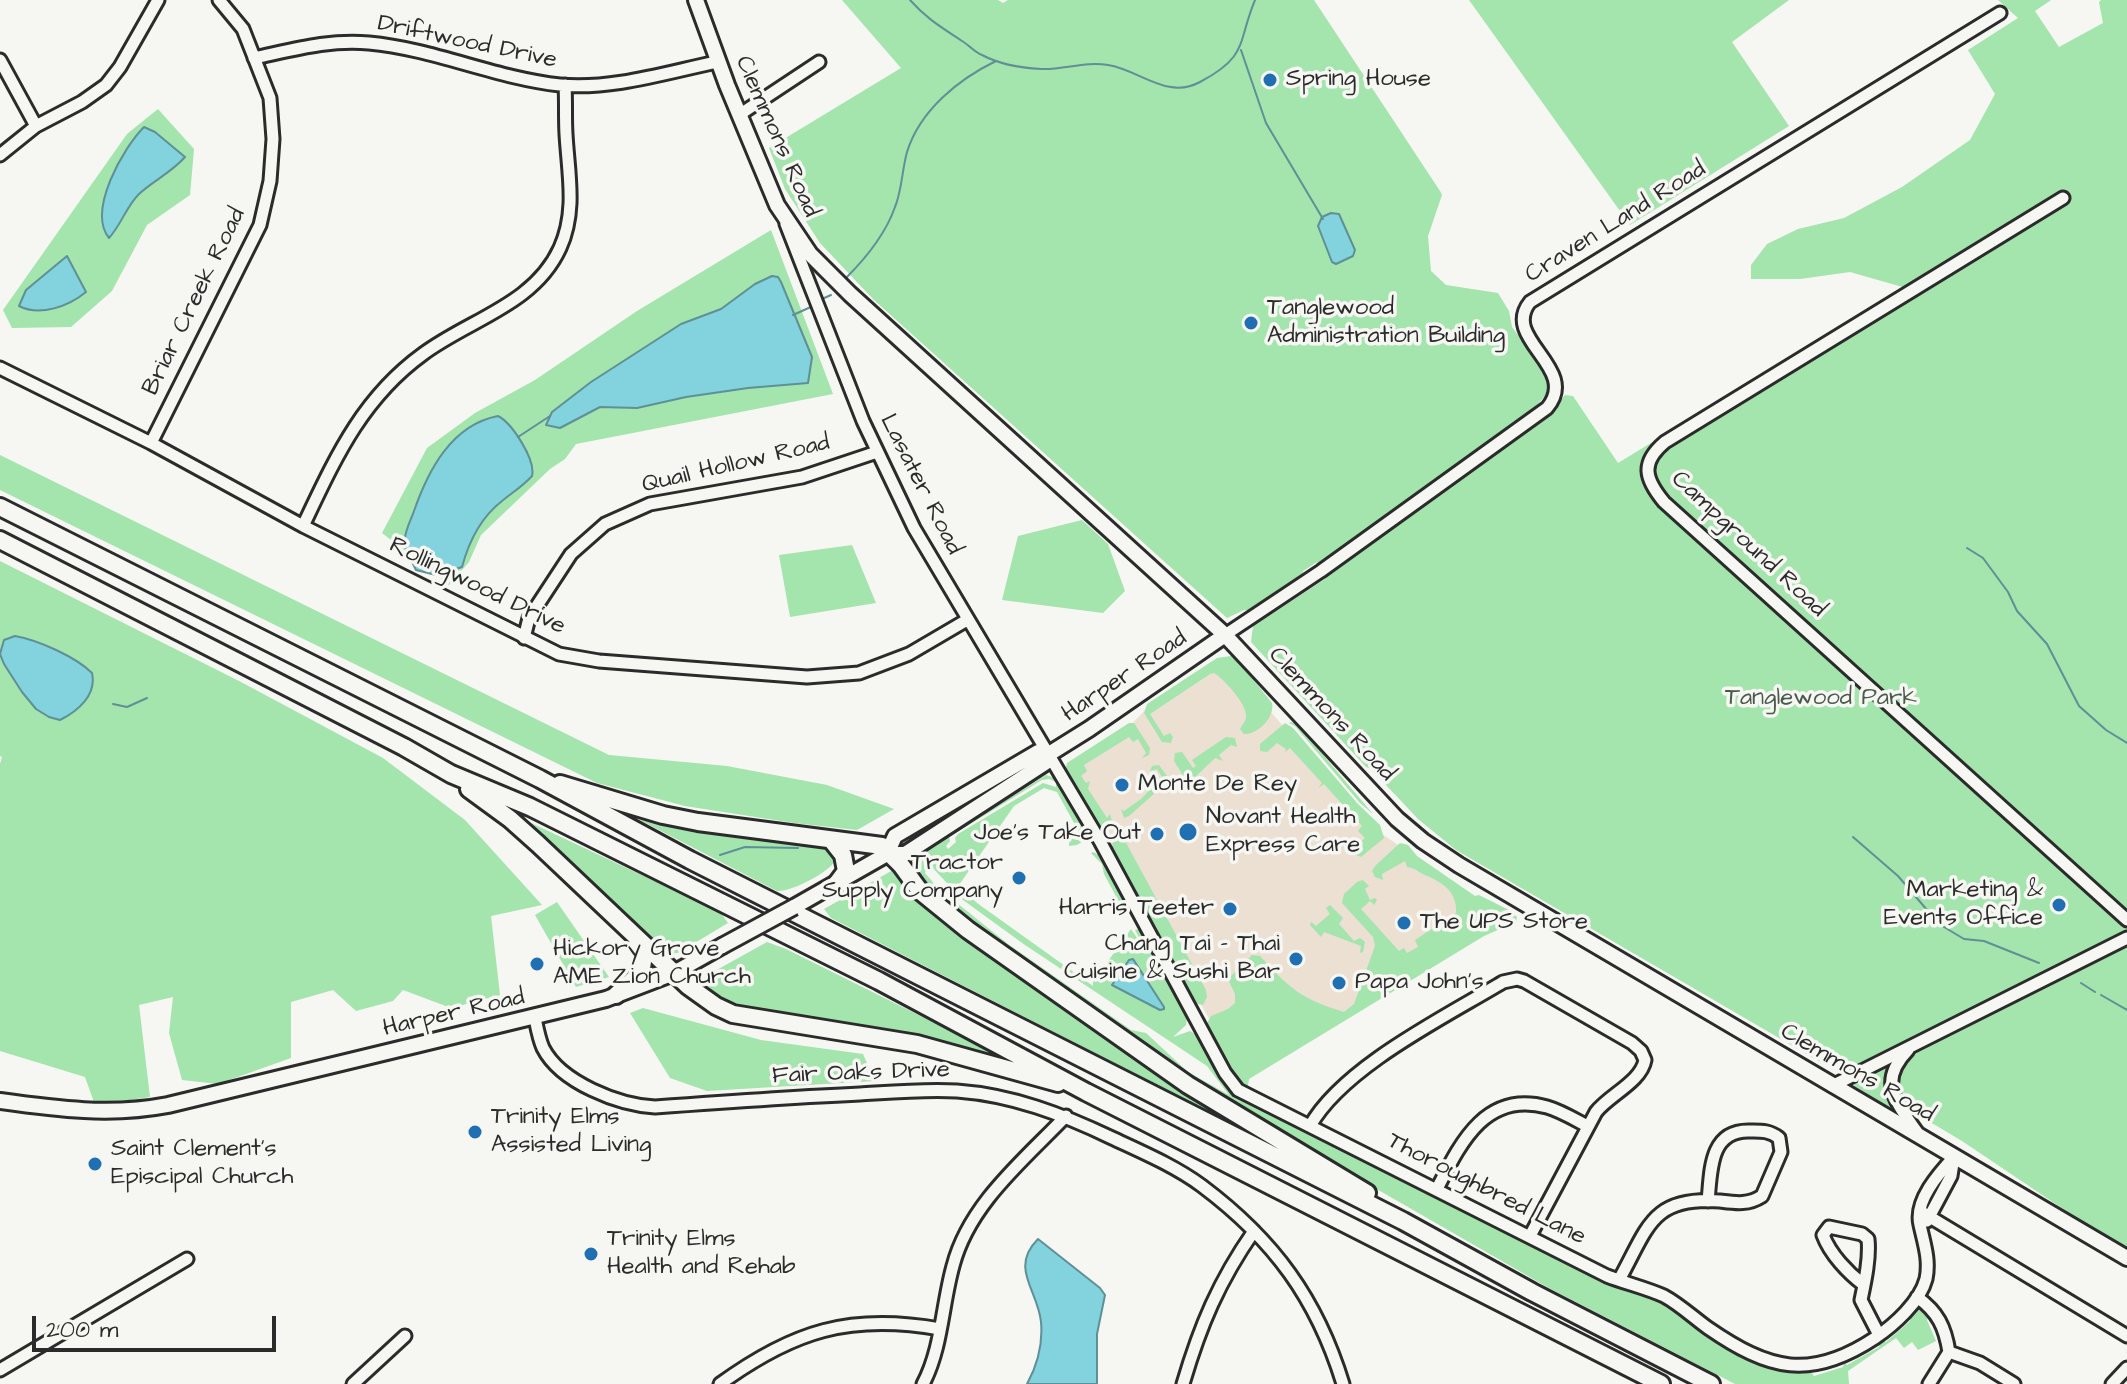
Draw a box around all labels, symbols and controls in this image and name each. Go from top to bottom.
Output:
street label: Driftwood Drive [375,10,559,76]
street label: Clemmons Road [728,52,824,222]
place label: Spring House [1286,66,1431,94]
marker: Spring House [1261,71,1279,89]
street label: Craven Land Road [1520,156,1712,290]
street label: Briar Creek Road [137,204,253,400]
place label: Tanglewood Administration Building [1267,295,1505,351]
marker: Tanglewood Administration Building [1242,314,1260,332]
street label: Lasater Road [872,410,968,560]
street label: Quail Hollow Road [639,429,833,501]
street label: Campground Road [1664,466,1832,624]
street label: Rollingwood Drive [384,532,570,642]
street label: Harper Road [1057,625,1193,729]
street label: Clemmons Road [1261,642,1401,788]
park label: Tanglewood Park [1725,685,1917,713]
place label: Monte De Rey [1138,771,1297,799]
marker: Monte De Rey [1113,776,1131,794]
place label: Novant Health Express Care [1206,804,1360,860]
place label: Joe's Take Out [974,820,1141,848]
marker: Novant Health Express Care [1177,821,1199,843]
marker: Joe's Take Out [1148,825,1166,843]
place label: Tractor Supply Company [822,850,1003,906]
marker: Tractor Supply Company [1010,869,1028,887]
place label: Marketing & Events Office [1884,877,2043,933]
place label: Harris Teeter [1059,895,1214,923]
marker: Marketing & Events Office [2050,896,2068,914]
marker: Harris Teeter [1221,900,1239,918]
place label: The UPS Store [1420,909,1588,937]
marker: The UPS Store [1395,914,1413,932]
place label: Chang Tai - Thai Cuisine & Sushi Bar [1064,931,1280,987]
place label: Hickory Grove AME Zion Church [553,936,751,992]
marker: Chang Tai - Thai Cuisine & Sushi Bar [1287,950,1305,968]
marker: Hickory Grove AME Zion Church [528,955,546,973]
place label: Papa John's [1355,969,1484,997]
marker: Papa John's [1330,974,1348,992]
street label: Harper Road [380,984,528,1044]
street label: Clemmons Road [1775,1018,1939,1130]
street label: Fair Oaks Drive [772,1057,950,1091]
place label: Trinity Elms Assisted Living [491,1104,651,1160]
marker: Trinity Elms Assisted Living [466,1123,484,1141]
street label: Thoroughbred Lane [1382,1127,1590,1253]
place label: Saint Clement's Episcipal Church [111,1136,293,1192]
marker: Saint Clement's Episcipal Church [86,1155,104,1173]
place label: Trinity Elms Health and Rehab [607,1226,795,1282]
marker: Trinity Elms Health and Rehab [582,1245,600,1263]
scale bar [36,1300,280,1350]
text: 200 m [46,1313,118,1347]

